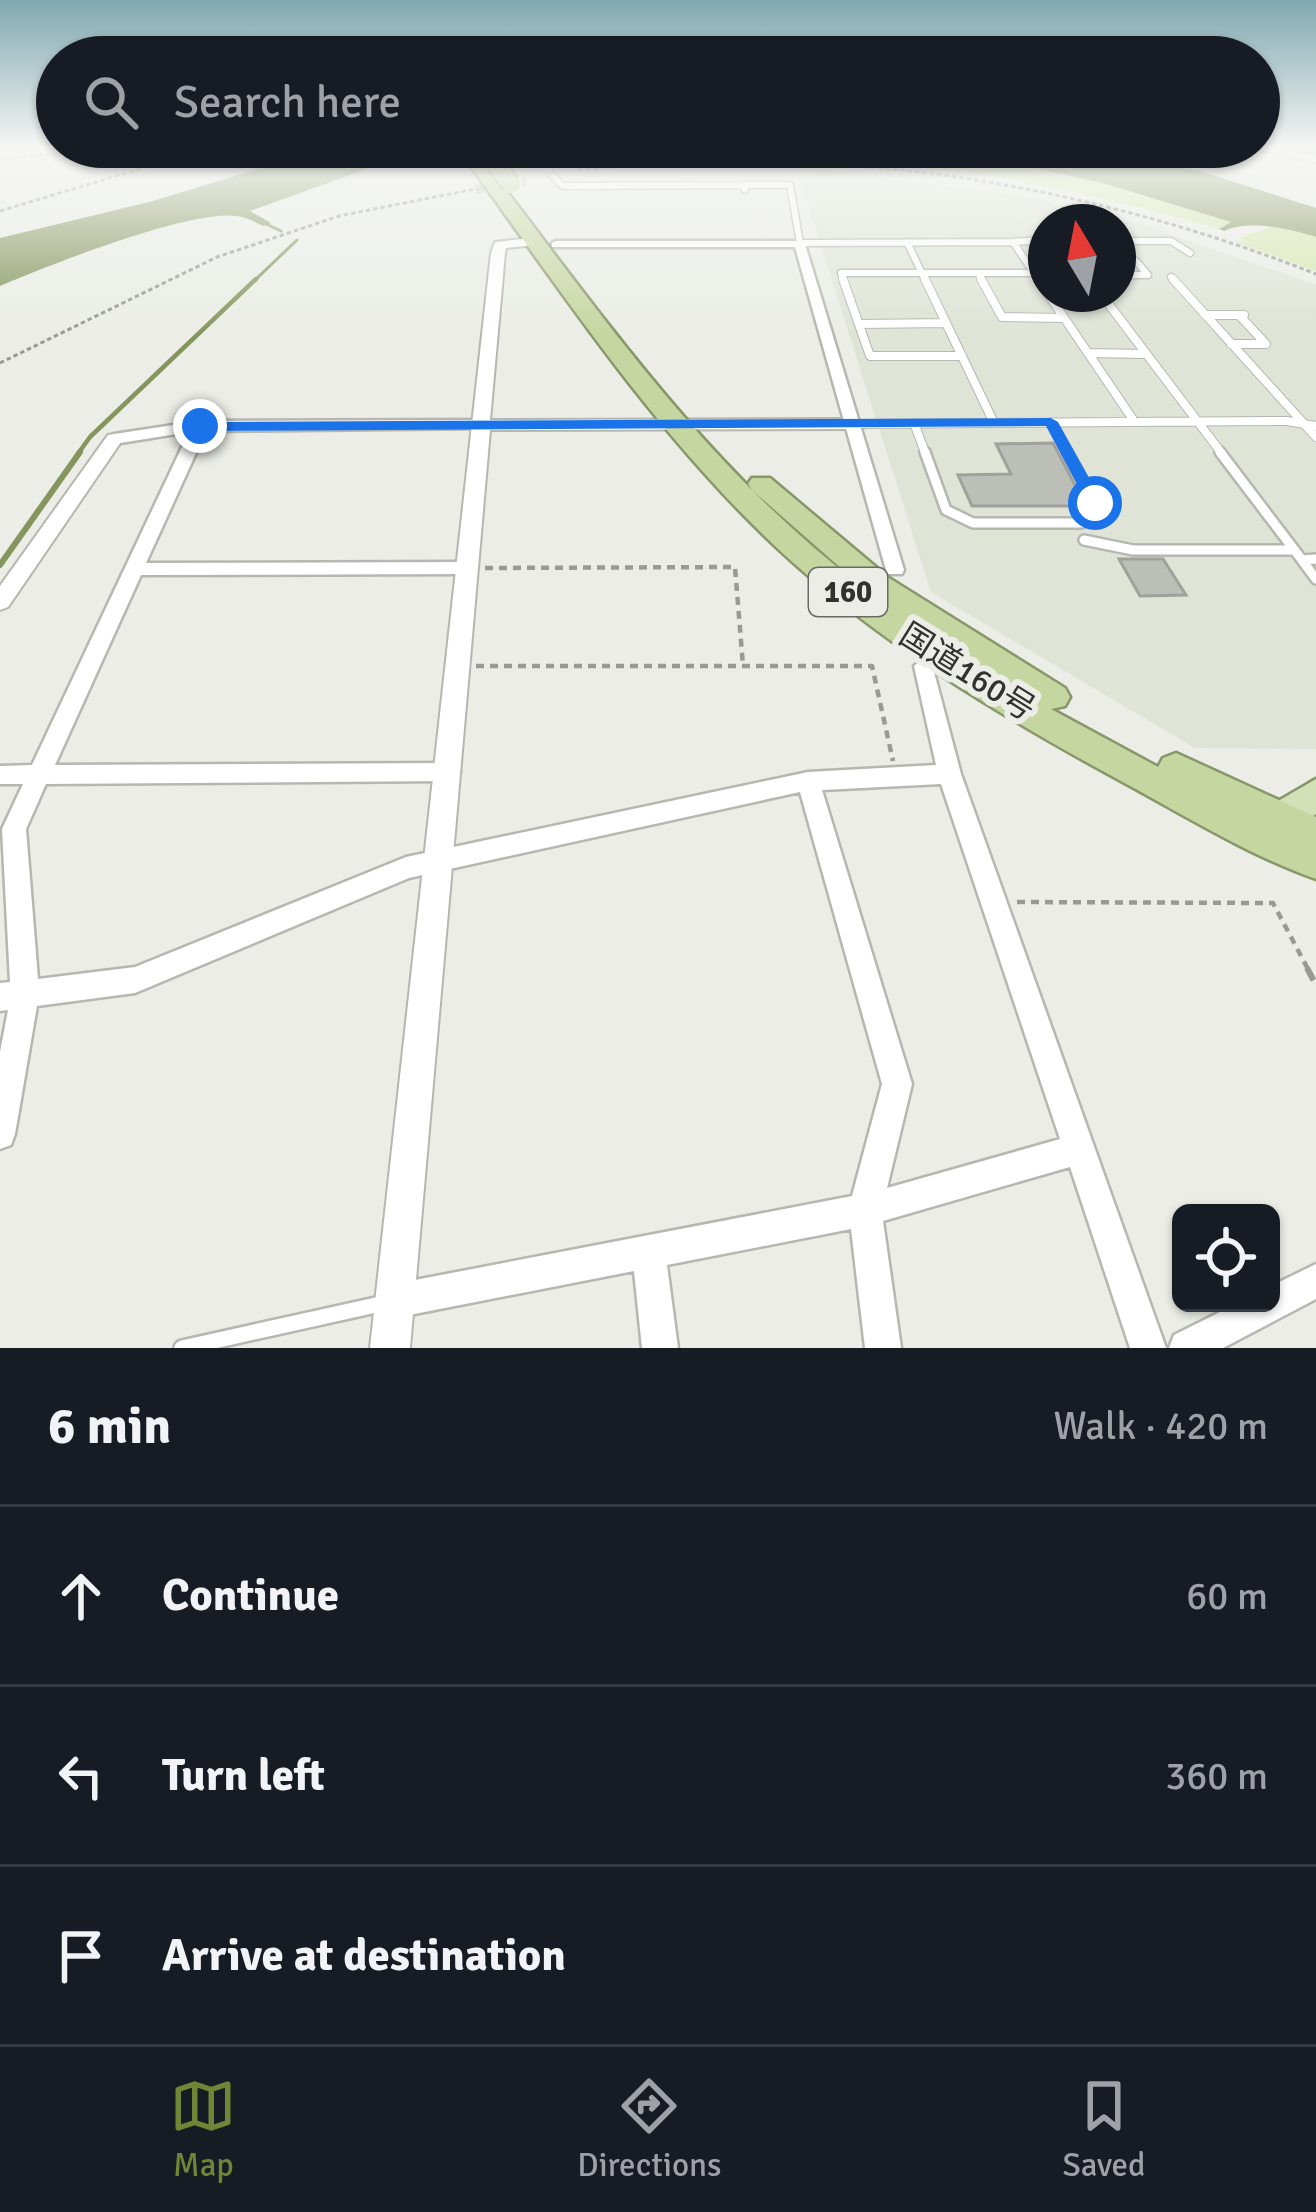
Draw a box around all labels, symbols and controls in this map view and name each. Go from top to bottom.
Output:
search box [36,36,1280,168]
icon: search [78,69,144,135]
text: Search here [174,75,401,130]
north arrow [1028,204,1136,312]
route end [173,399,227,453]
route start [1068,476,1122,530]
road number: 160 [809,568,887,616]
street label: 国道160号 [892,614,1043,730]
map controls [1172,1204,1280,1312]
button: locate [1172,1204,1280,1312]
text: 6 min [48,1395,171,1458]
text: Walk · 420 m [1054,1402,1268,1450]
icon: ahead [48,1563,114,1629]
text: Continue [162,1568,339,1623]
text: 60 m [1186,1572,1268,1620]
icon: left [48,1743,114,1809]
text: Turn left [162,1748,325,1803]
text: 360 m [1165,1752,1268,1800]
icon: arrive [48,1923,114,1989]
text: Arrive at destination [162,1928,566,1983]
tab: Map [170,2073,236,2186]
tab: Directions [577,2073,722,2186]
tab: Saved [1062,2073,1146,2186]

